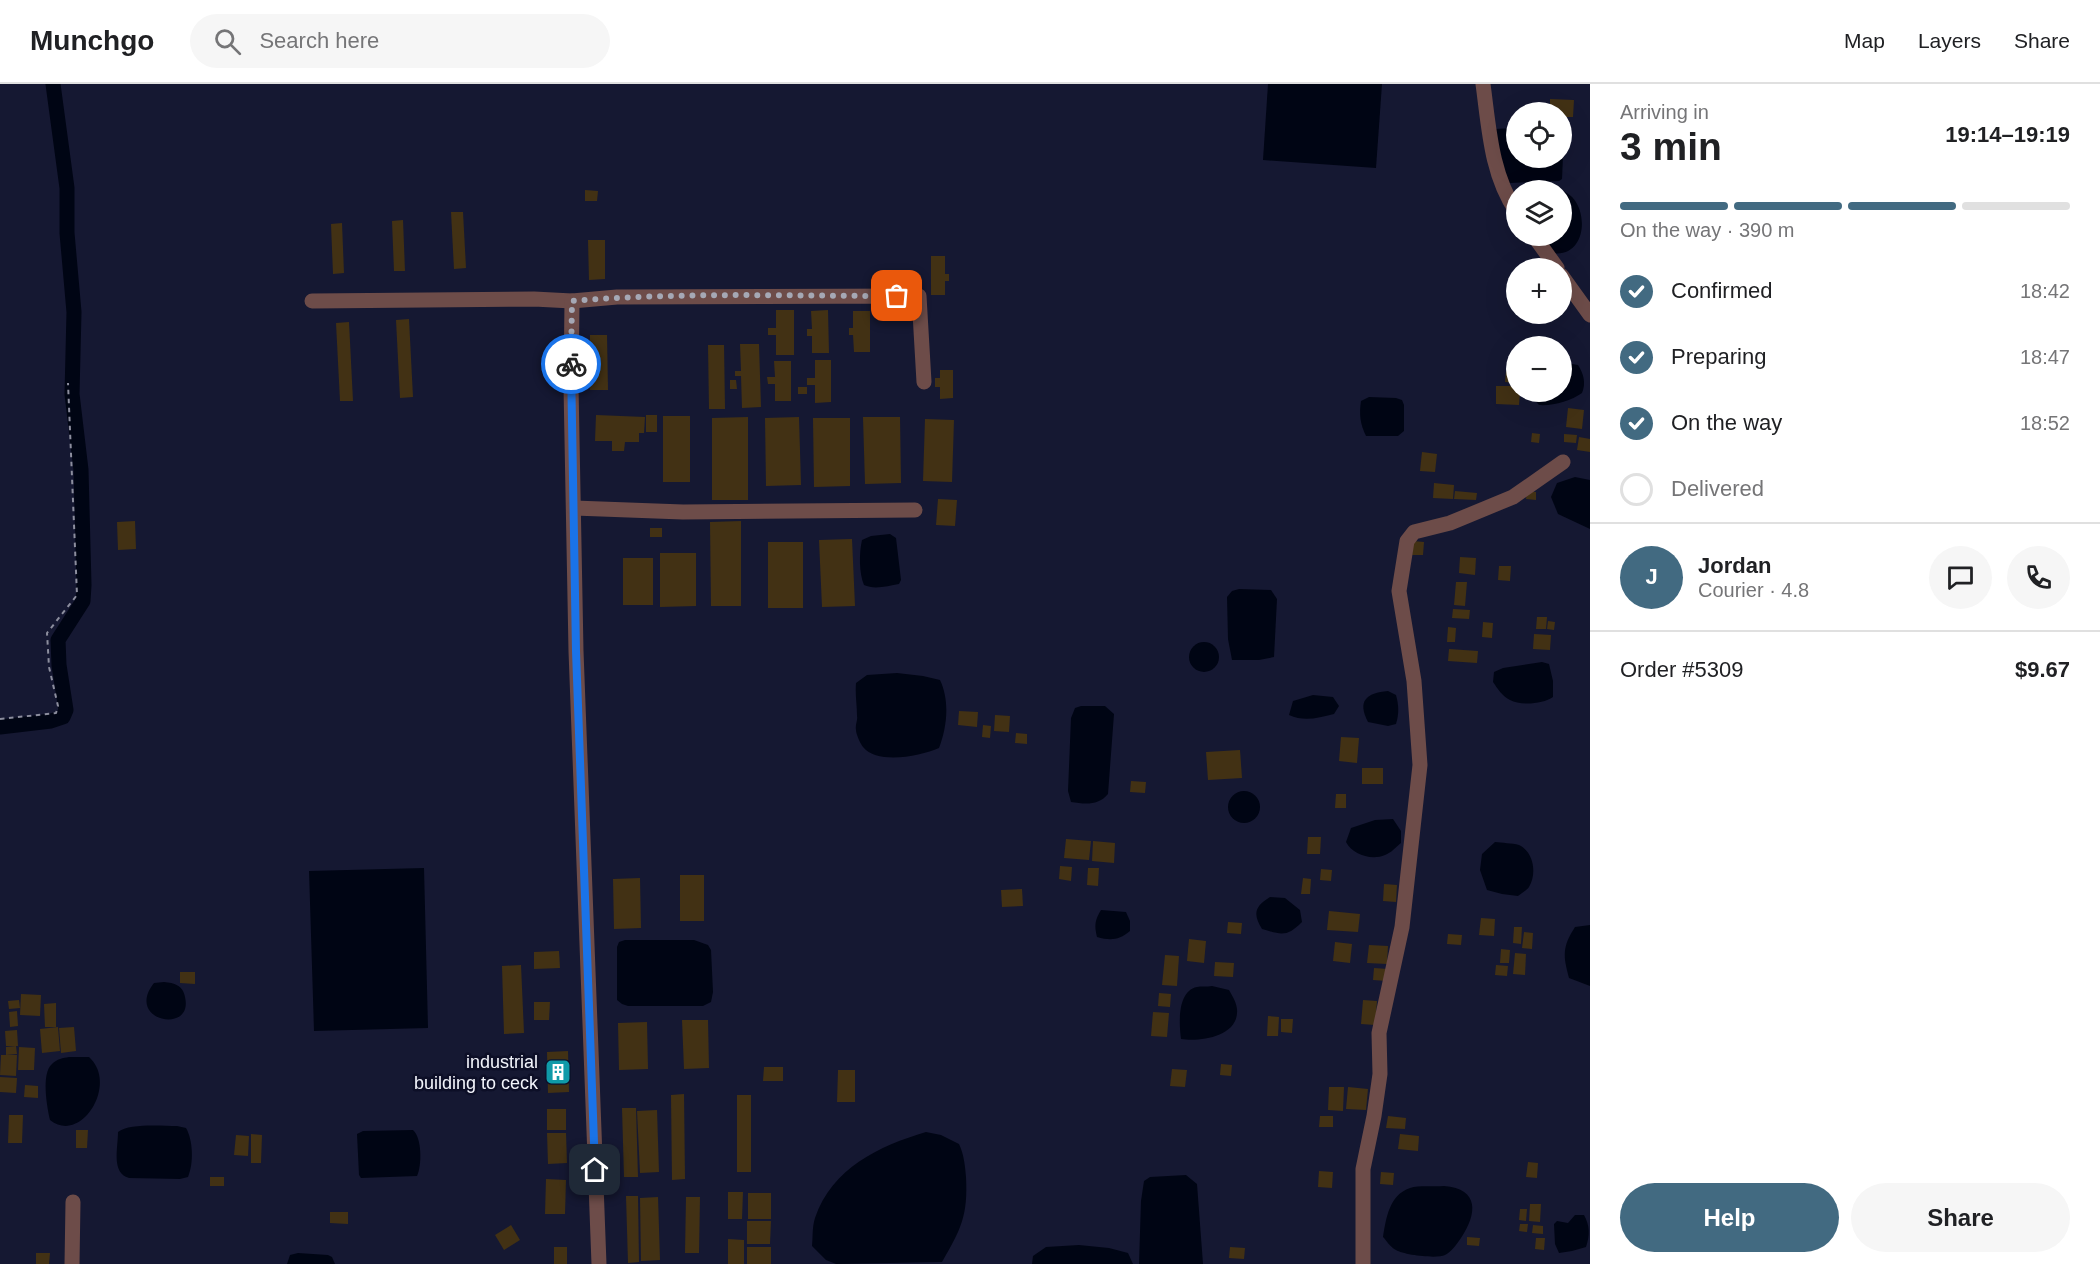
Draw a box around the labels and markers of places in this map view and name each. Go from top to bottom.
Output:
pin [871,270,922,321]
place label: industrial building to ceck [414,1052,539,1093]
building icon: industrial building to ceck [543,1057,573,1087]
pin [569,1144,620,1195]

